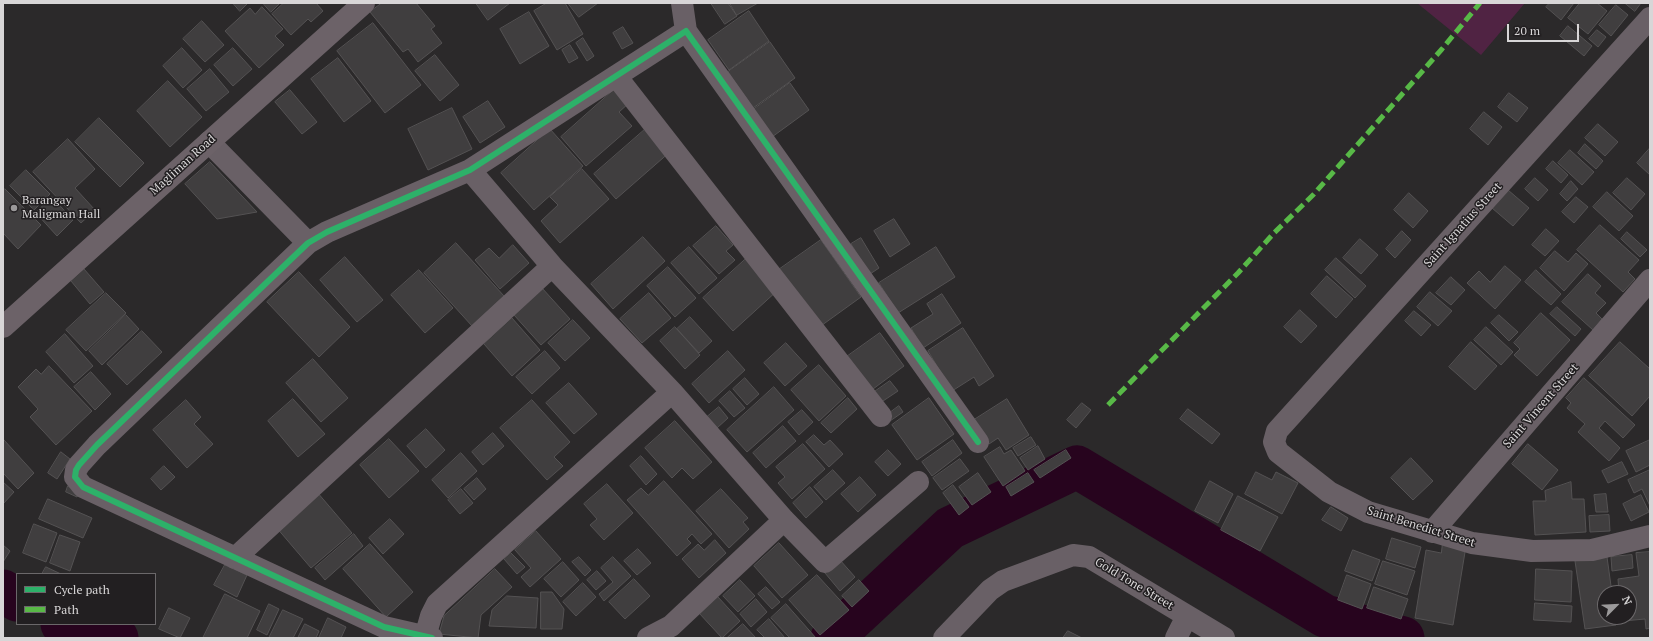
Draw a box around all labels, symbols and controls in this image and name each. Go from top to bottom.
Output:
scale bar [1509,16,1581,42]
text: 20 m [1514,23,1540,38]
street label: Magliman Road [147,132,219,198]
street label: Saint Ignatius Street [1421,180,1505,270]
place label: Barangay Maligman Hall [22,194,100,222]
marker: Barangay Maligman Hall [9,203,19,213]
street label: Saint Vincent Street [1500,361,1582,451]
street label: Saint Benedict Street [1365,504,1477,550]
street label: Gold Tone Street [1092,555,1176,613]
legend [16,573,156,625]
text: Cycle path [54,582,110,597]
north arrow [1597,585,1637,625]
text: N [1619,594,1635,607]
text: Path [54,602,79,617]

